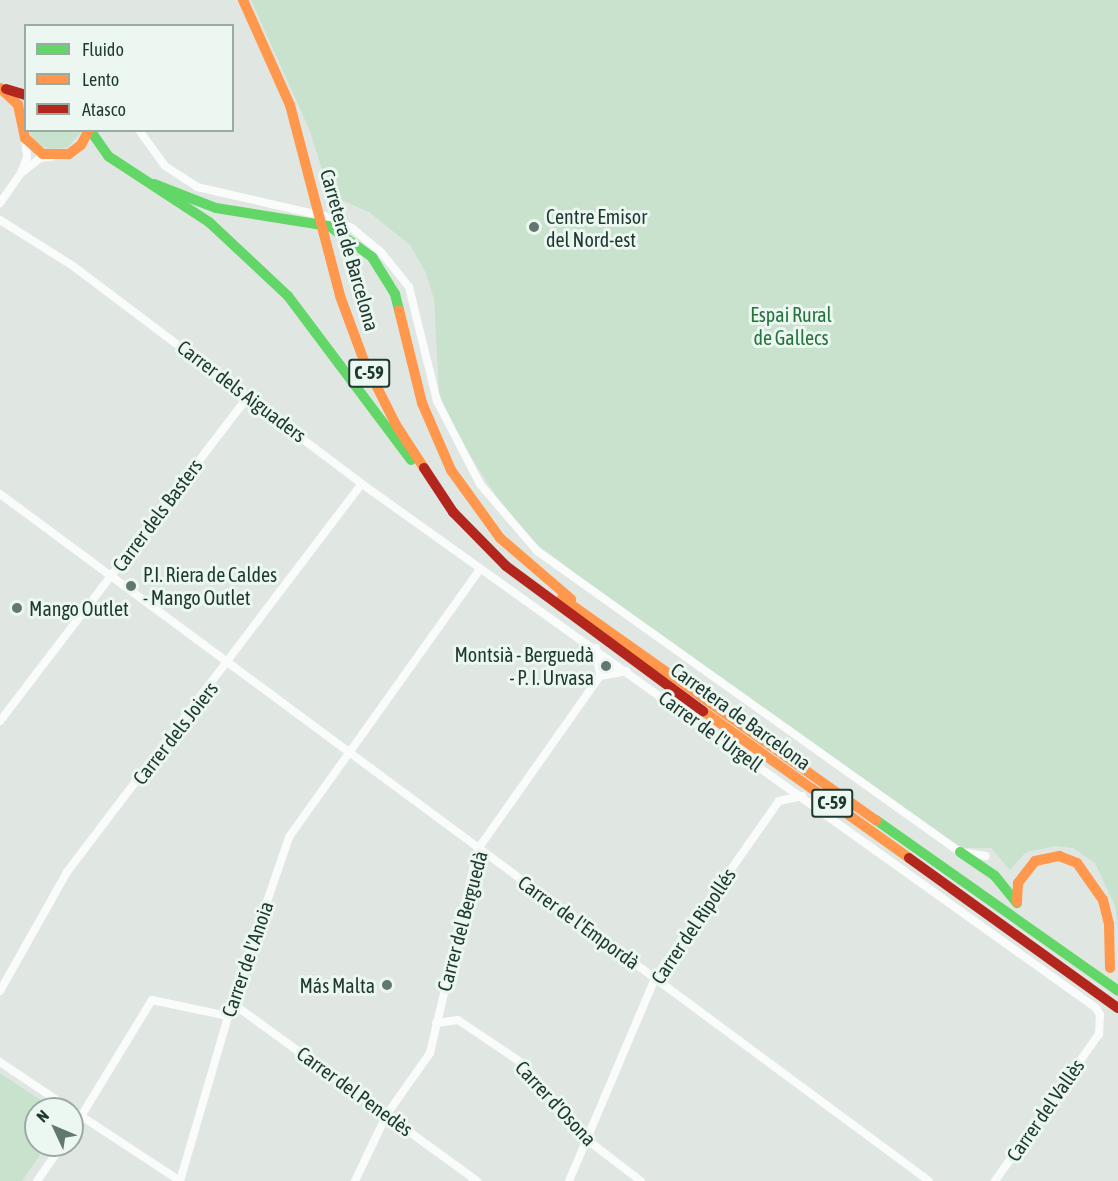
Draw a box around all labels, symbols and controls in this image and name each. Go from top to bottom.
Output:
legend [24,24,234,132]
text: Fluido [82,39,124,60]
text: Lento [82,69,119,90]
text: Atasco [82,99,126,120]
street label: Carretera de Barcelona [315,166,385,334]
place label: Centre Emisor del Nord-est [546,204,647,251]
marker: Centre Emisor del Nord-est [527,220,541,234]
park label: Espai Rural de Gallecs [750,303,832,350]
street label: Carrer dels Aiguaders [173,335,311,447]
road number: C-59 [348,358,390,388]
street label: Carrer dels Basters [107,454,207,576]
place label: P.I. Riera de Caldes - Mango Outlet [143,562,277,609]
marker: P.I. Riera de Caldes - Mango Outlet [124,579,138,593]
place label: Mango Outlet [29,596,129,620]
marker: Mango Outlet [10,601,24,615]
place label: Montsià - Berguedà - P. I. Urvasa [454,642,594,689]
street label: Carretera de Barcelona [666,657,816,775]
marker: Montsià - Berguedà - P. I. Urvasa [599,659,613,673]
street label: Carrer dels Joiers [127,677,223,789]
street label: Carrer de l'Urgell [654,685,768,777]
road number: C-59 [811,788,853,818]
street label: Carrer del Berguedà [432,848,492,994]
street label: Carrer del Ripollés [645,864,741,988]
street label: Carrer de l'Empordà [514,870,644,974]
street label: Carrer de l'Anoia [216,898,278,1020]
place label: Más Malta [299,973,375,997]
marker: Más Malta [380,978,394,992]
street label: Carrer del Penedès [292,1041,418,1141]
street label: Carrer del Vallès [1001,1054,1089,1166]
street label: Carrer d'Osona [510,1055,602,1151]
north arrow [24,1097,84,1157]
text: N [33,1106,52,1126]

